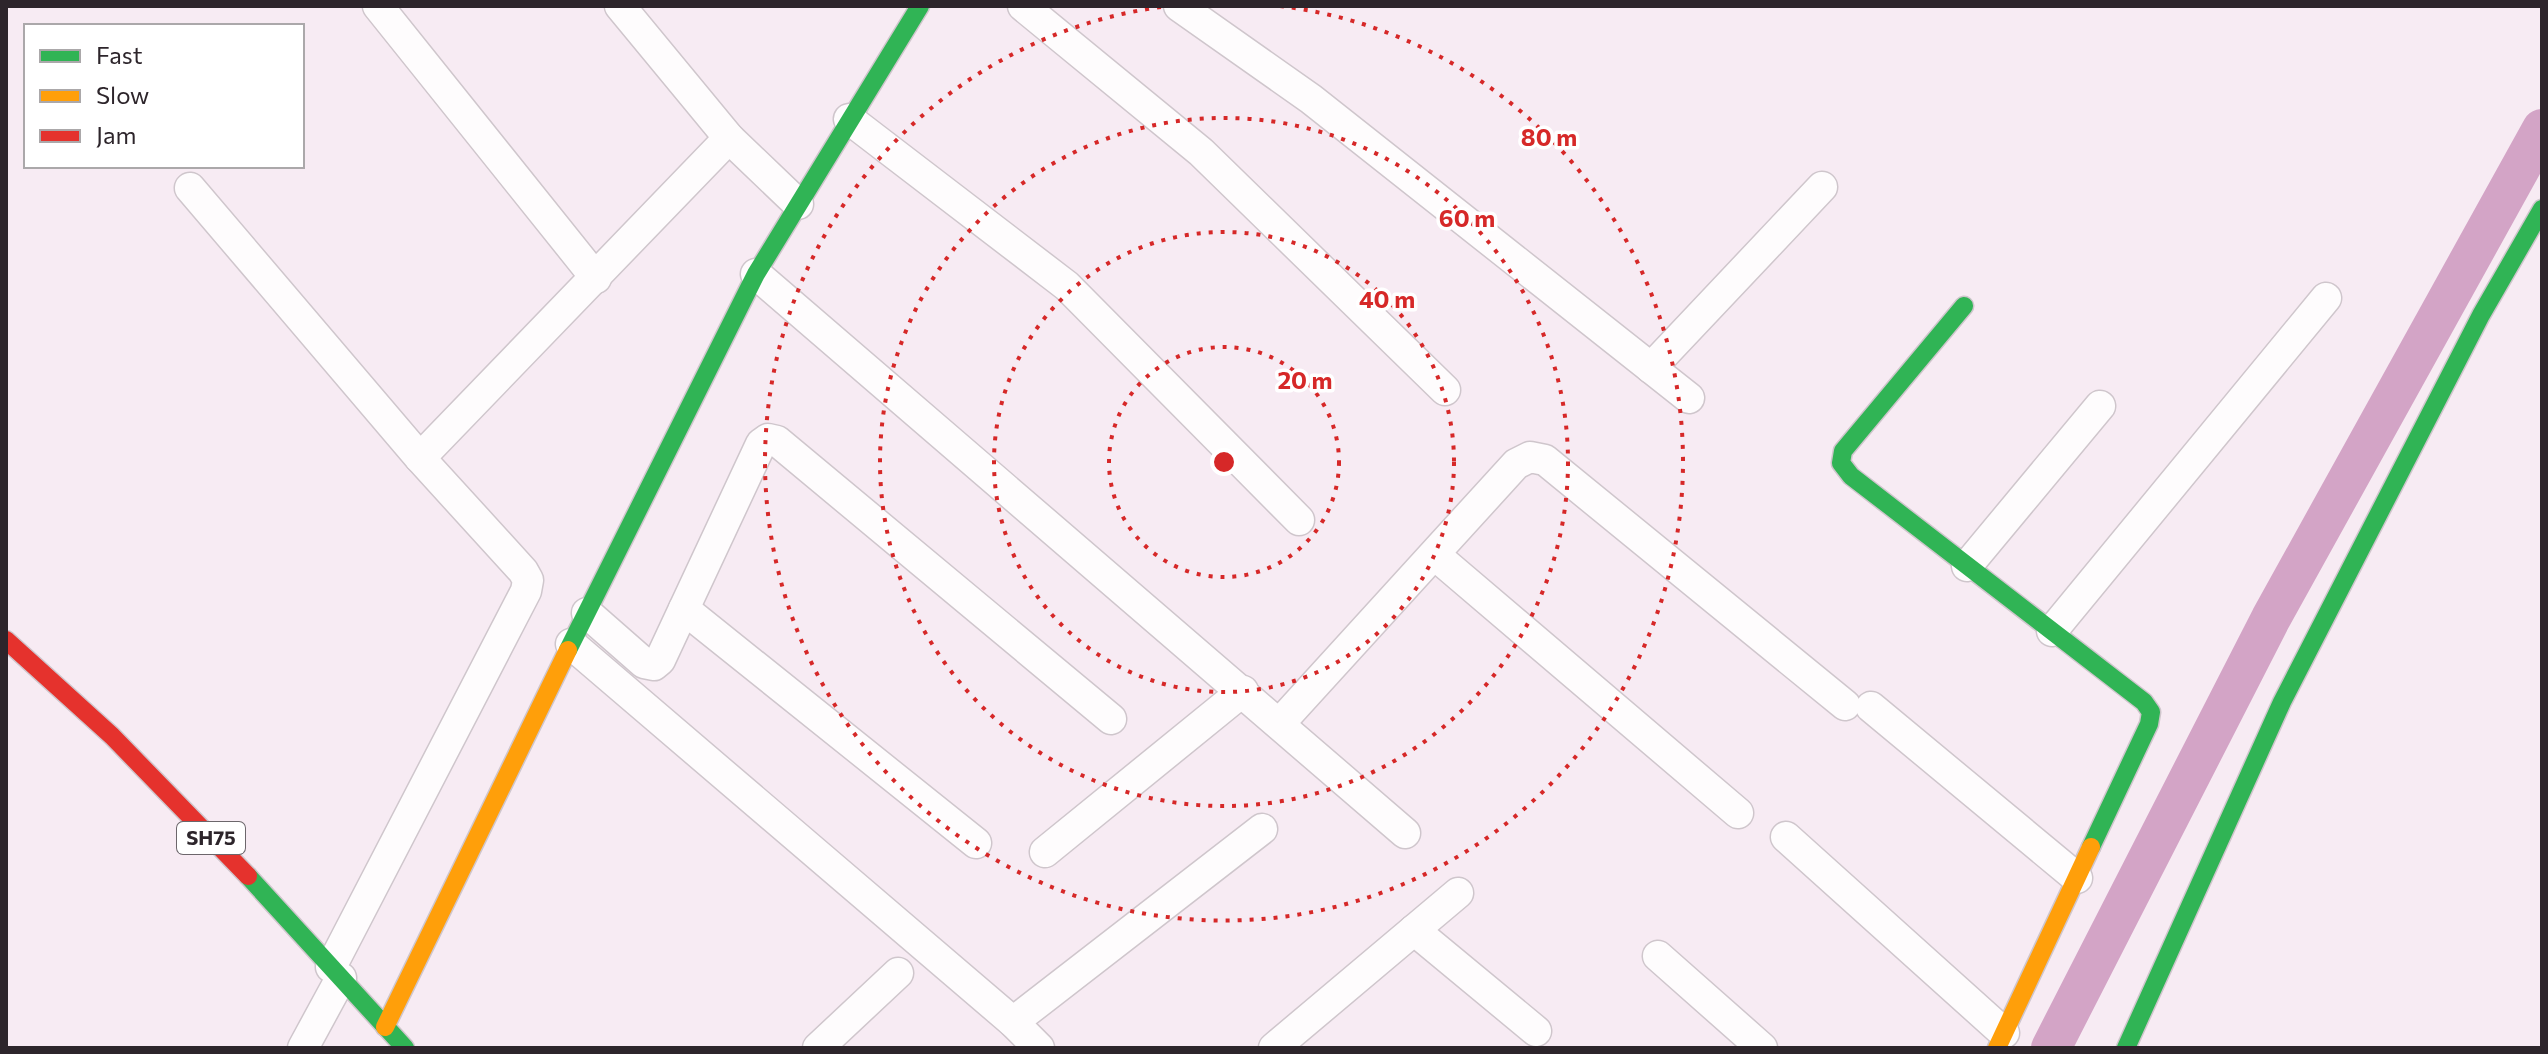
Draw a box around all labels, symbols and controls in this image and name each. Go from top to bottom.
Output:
legend [24,24,304,168]
text: Fast [96,40,143,69]
text: Slow [96,80,149,109]
text: Jam [96,120,136,149]
text: 80 m [1521,122,1577,151]
text: 60 m [1439,203,1495,232]
text: 40 m [1359,284,1415,313]
text: 20 m [1278,365,1332,394]
centre of rings [1210,448,1238,476]
road number: SH75 [177,822,245,854]

